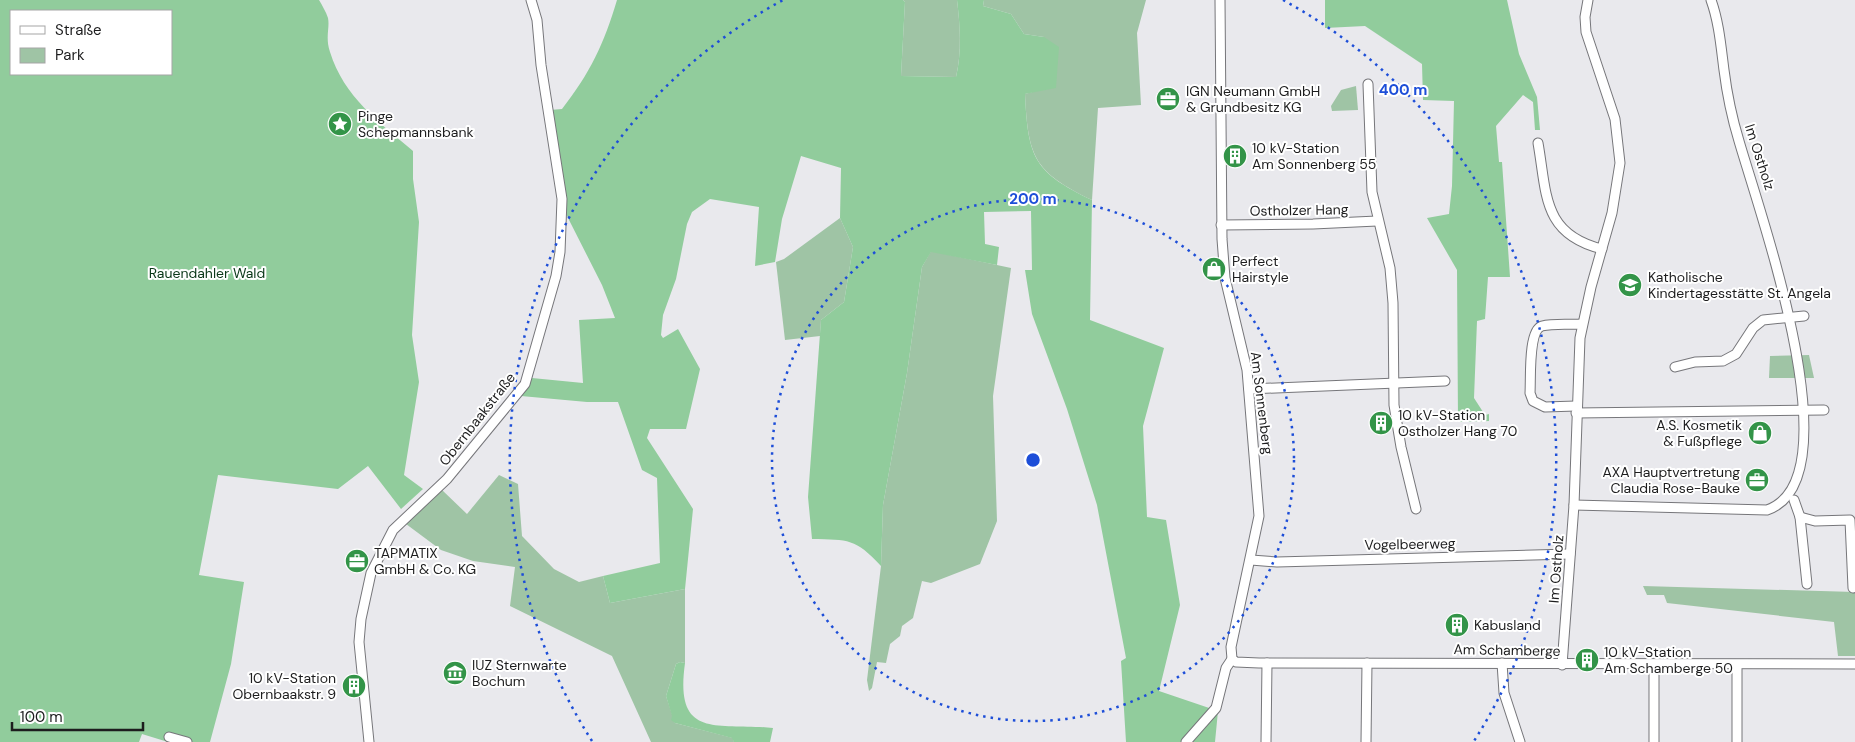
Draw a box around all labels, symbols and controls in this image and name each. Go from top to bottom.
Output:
legend [10,10,172,75]
text: Straße [55,20,102,40]
text: Park [55,45,85,65]
text: 400 m [1379,80,1427,100]
place label: IGN Neumann GmbH & Grundbesitz KG [1186,82,1320,116]
office icon: IGN Neumann GmbH & Grundbesitz KG [1155,86,1181,112]
place label: Pinge Schepmannsbank [358,107,474,141]
place icon: Pinge Schepmannsbank [327,111,353,137]
street label: Im Ostholz [1741,122,1779,192]
place label: 10 kV-Station Am Sonnenberg 55 [1252,139,1376,173]
building icon: 10 kV-Station Am Sonnenberg 55 [1222,143,1248,169]
text: 200 m [1009,189,1057,209]
street label: Ostholzer Hang [1249,200,1349,220]
place label: Perfect Hairstyle [1232,252,1289,286]
shop icon: Perfect Hairstyle [1201,256,1227,282]
park label: Rauendahler Wald [149,264,265,282]
place label: Katholische Kindertagesstätte St. Angela [1648,268,1831,302]
school or university icon: Katholische Kindertagesstätte St. Angela [1617,272,1643,298]
street label: Am Sonnenberg [1247,351,1277,456]
street label: Obernbaakstraße [435,369,519,469]
place label: 10 kV-Station Ostholzer Hang 70 [1398,406,1517,440]
building icon: 10 kV-Station Ostholzer Hang 70 [1368,410,1394,436]
place label: A.S. Kosmetik & Fußpflege [1656,416,1742,450]
shop icon: A.S. Kosmetik & Fußpflege [1747,420,1773,446]
centre of rings [1024,451,1042,469]
place label: AXA Hauptvertretung Claudia Rose-Bauke [1602,463,1740,497]
office icon: AXA Hauptvertretung Claudia Rose-Bauke [1744,467,1770,493]
street label: Vogelbeerweg [1364,534,1456,554]
street label: Im Ostholz [1545,534,1567,604]
place label: TAPMATIX GmbH & Co. KG [374,544,476,578]
office icon: TAPMATIX GmbH & Co. KG [344,548,370,574]
building icon: Kabusland [1444,612,1470,638]
place label: Kabusland [1474,616,1541,634]
street label: Am Schamberge [1453,640,1561,660]
place label: 10 kV-Station Am Schamberge 50 [1604,643,1733,677]
building icon: 10 kV-Station Am Schamberge 50 [1574,647,1600,673]
place label: IUZ Sternwarte Bochum [472,656,567,690]
museum icon: IUZ Sternwarte Bochum [442,660,468,686]
place label: 10 kV-Station Obernbaakstr. 9 [232,669,336,703]
building icon: 10 kV-Station Obernbaakstr. 9 [341,673,367,699]
scale bar [12,700,144,732]
text: 100 m [20,707,63,727]

